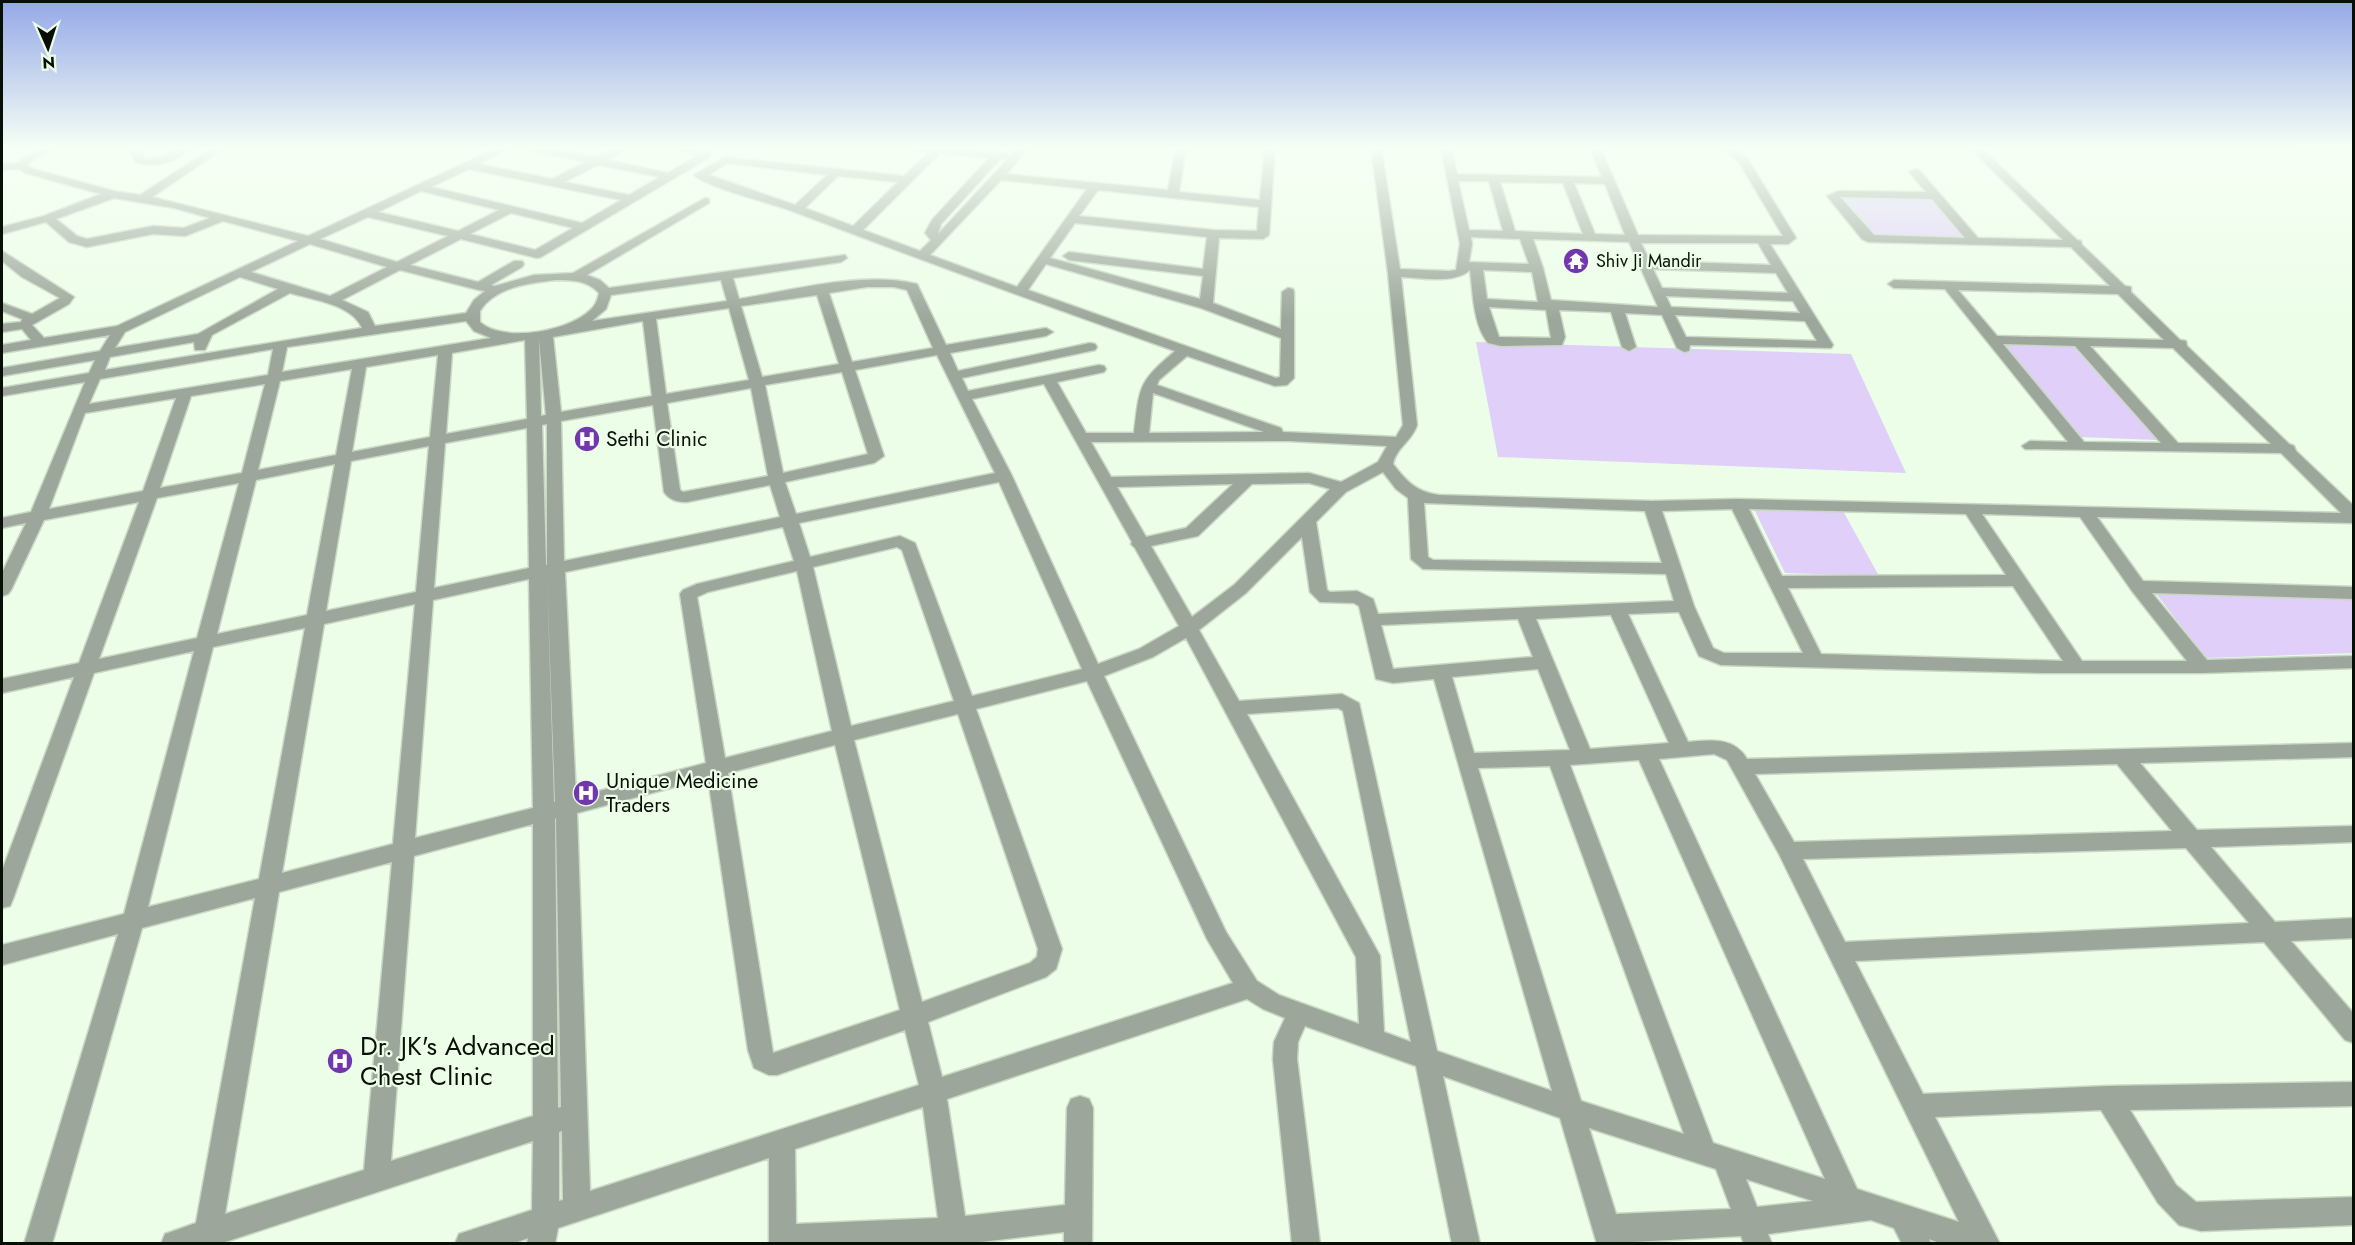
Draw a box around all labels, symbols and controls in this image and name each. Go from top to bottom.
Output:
north arrow [18,18,78,78]
text: N [42,51,56,74]
temple icon: Shiv Ji Mandir [1561,246,1591,276]
place label: Shiv Ji Mandir [1596,248,1702,274]
hospital icon: Sethi Clinic [572,424,602,454]
place label: Sethi Clinic [606,424,707,454]
place label: Unique Medicine Traders [606,766,759,820]
hospital icon: Unique Medicine Traders [571,778,601,808]
place label: Dr. JK's Advanced Chest Clinic [360,1027,555,1095]
hospital icon: Dr. JK's Advanced Chest Clinic [325,1046,355,1076]

